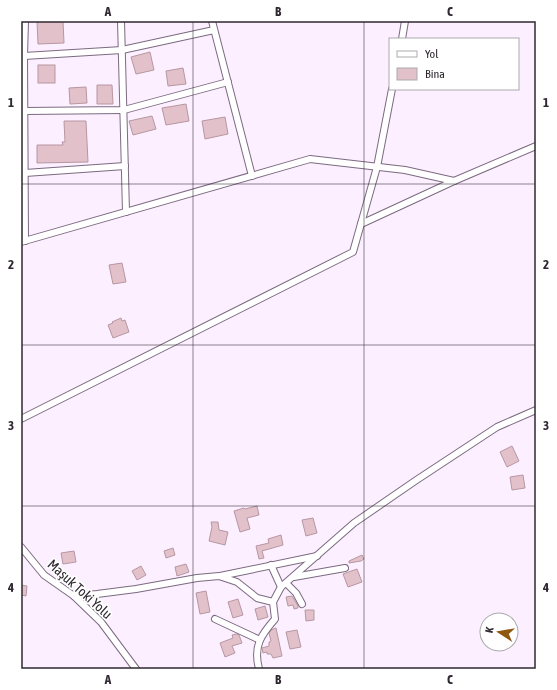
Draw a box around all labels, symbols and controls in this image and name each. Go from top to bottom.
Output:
text: A [104,4,112,19]
text: B [275,4,282,19]
text: C [447,4,453,19]
legend [389,38,519,90]
text: Yol [425,47,439,61]
text: Bina [425,67,445,81]
text: 1 [8,95,14,110]
text: 1 [543,95,549,110]
text: 2 [8,257,14,272]
text: 2 [543,257,549,272]
text: 3 [8,418,14,433]
text: 3 [543,418,549,433]
street label: Maşuk Toki Yolu [45,556,115,622]
text: 4 [7,580,14,595]
text: 4 [542,580,549,595]
north arrow [479,612,519,652]
text: K [483,625,496,634]
text: A [104,672,112,687]
text: B [275,672,282,687]
text: C [447,672,453,687]

